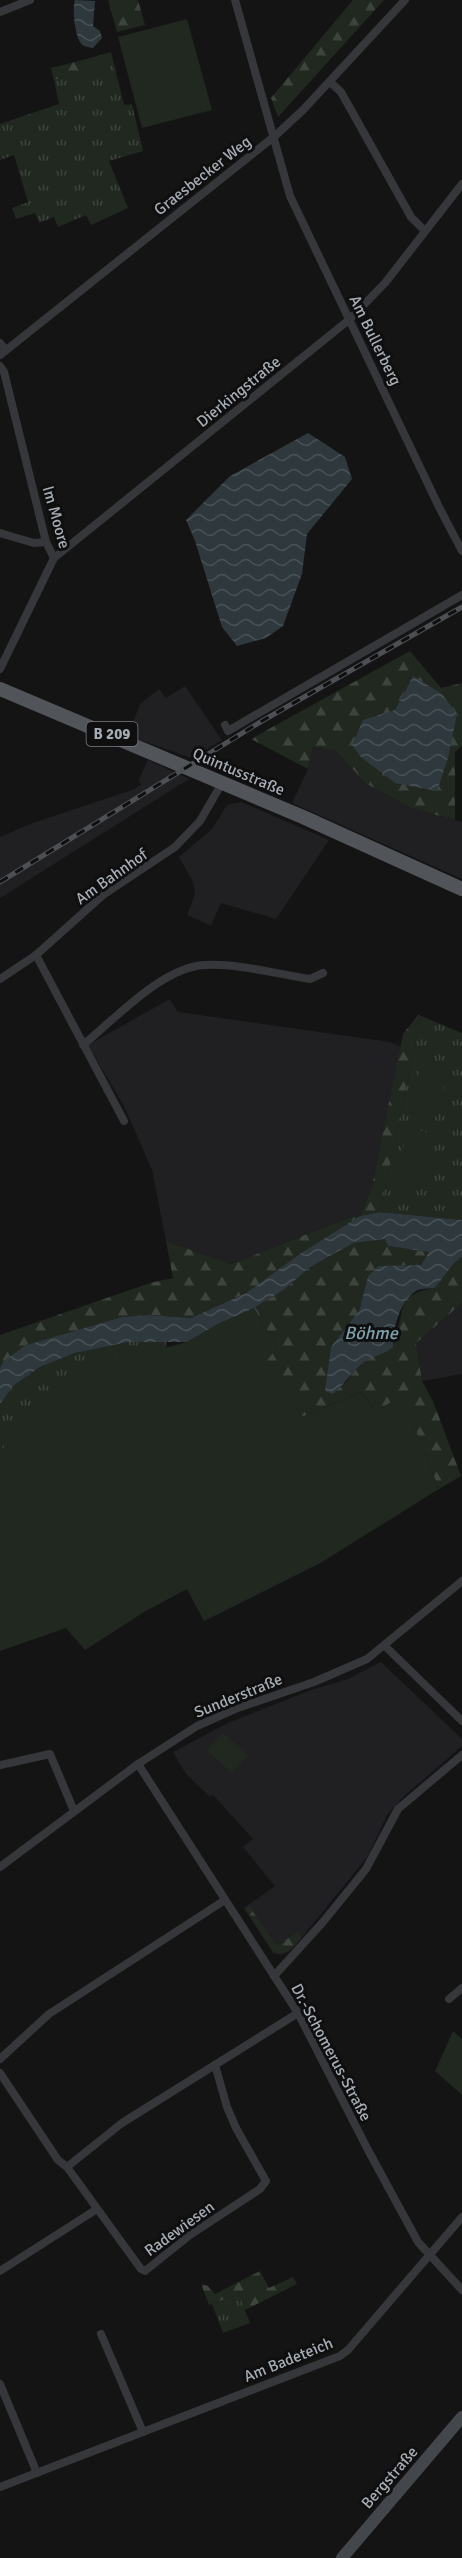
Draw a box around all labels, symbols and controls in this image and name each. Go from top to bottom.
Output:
street label: Graesbecker Weg [150,132,255,220]
street label: Am Bullerberg [345,292,406,389]
street label: Dierkingstraße [192,352,285,432]
street label: Im Moore [38,484,74,551]
road number: B 209 [86,722,138,746]
street label: Quintusstraße [190,744,288,800]
street label: Am Bahnhof [72,844,152,909]
water label: Böhme [344,1322,399,1344]
street label: Sunderstraße [191,1669,285,1723]
street label: Dr.-Schomerus-Straße [286,1980,376,2125]
street label: Radewiesen [141,2197,219,2261]
street label: Am Badeteich [241,2333,336,2387]
street label: Bergstraße [357,2442,422,2513]

